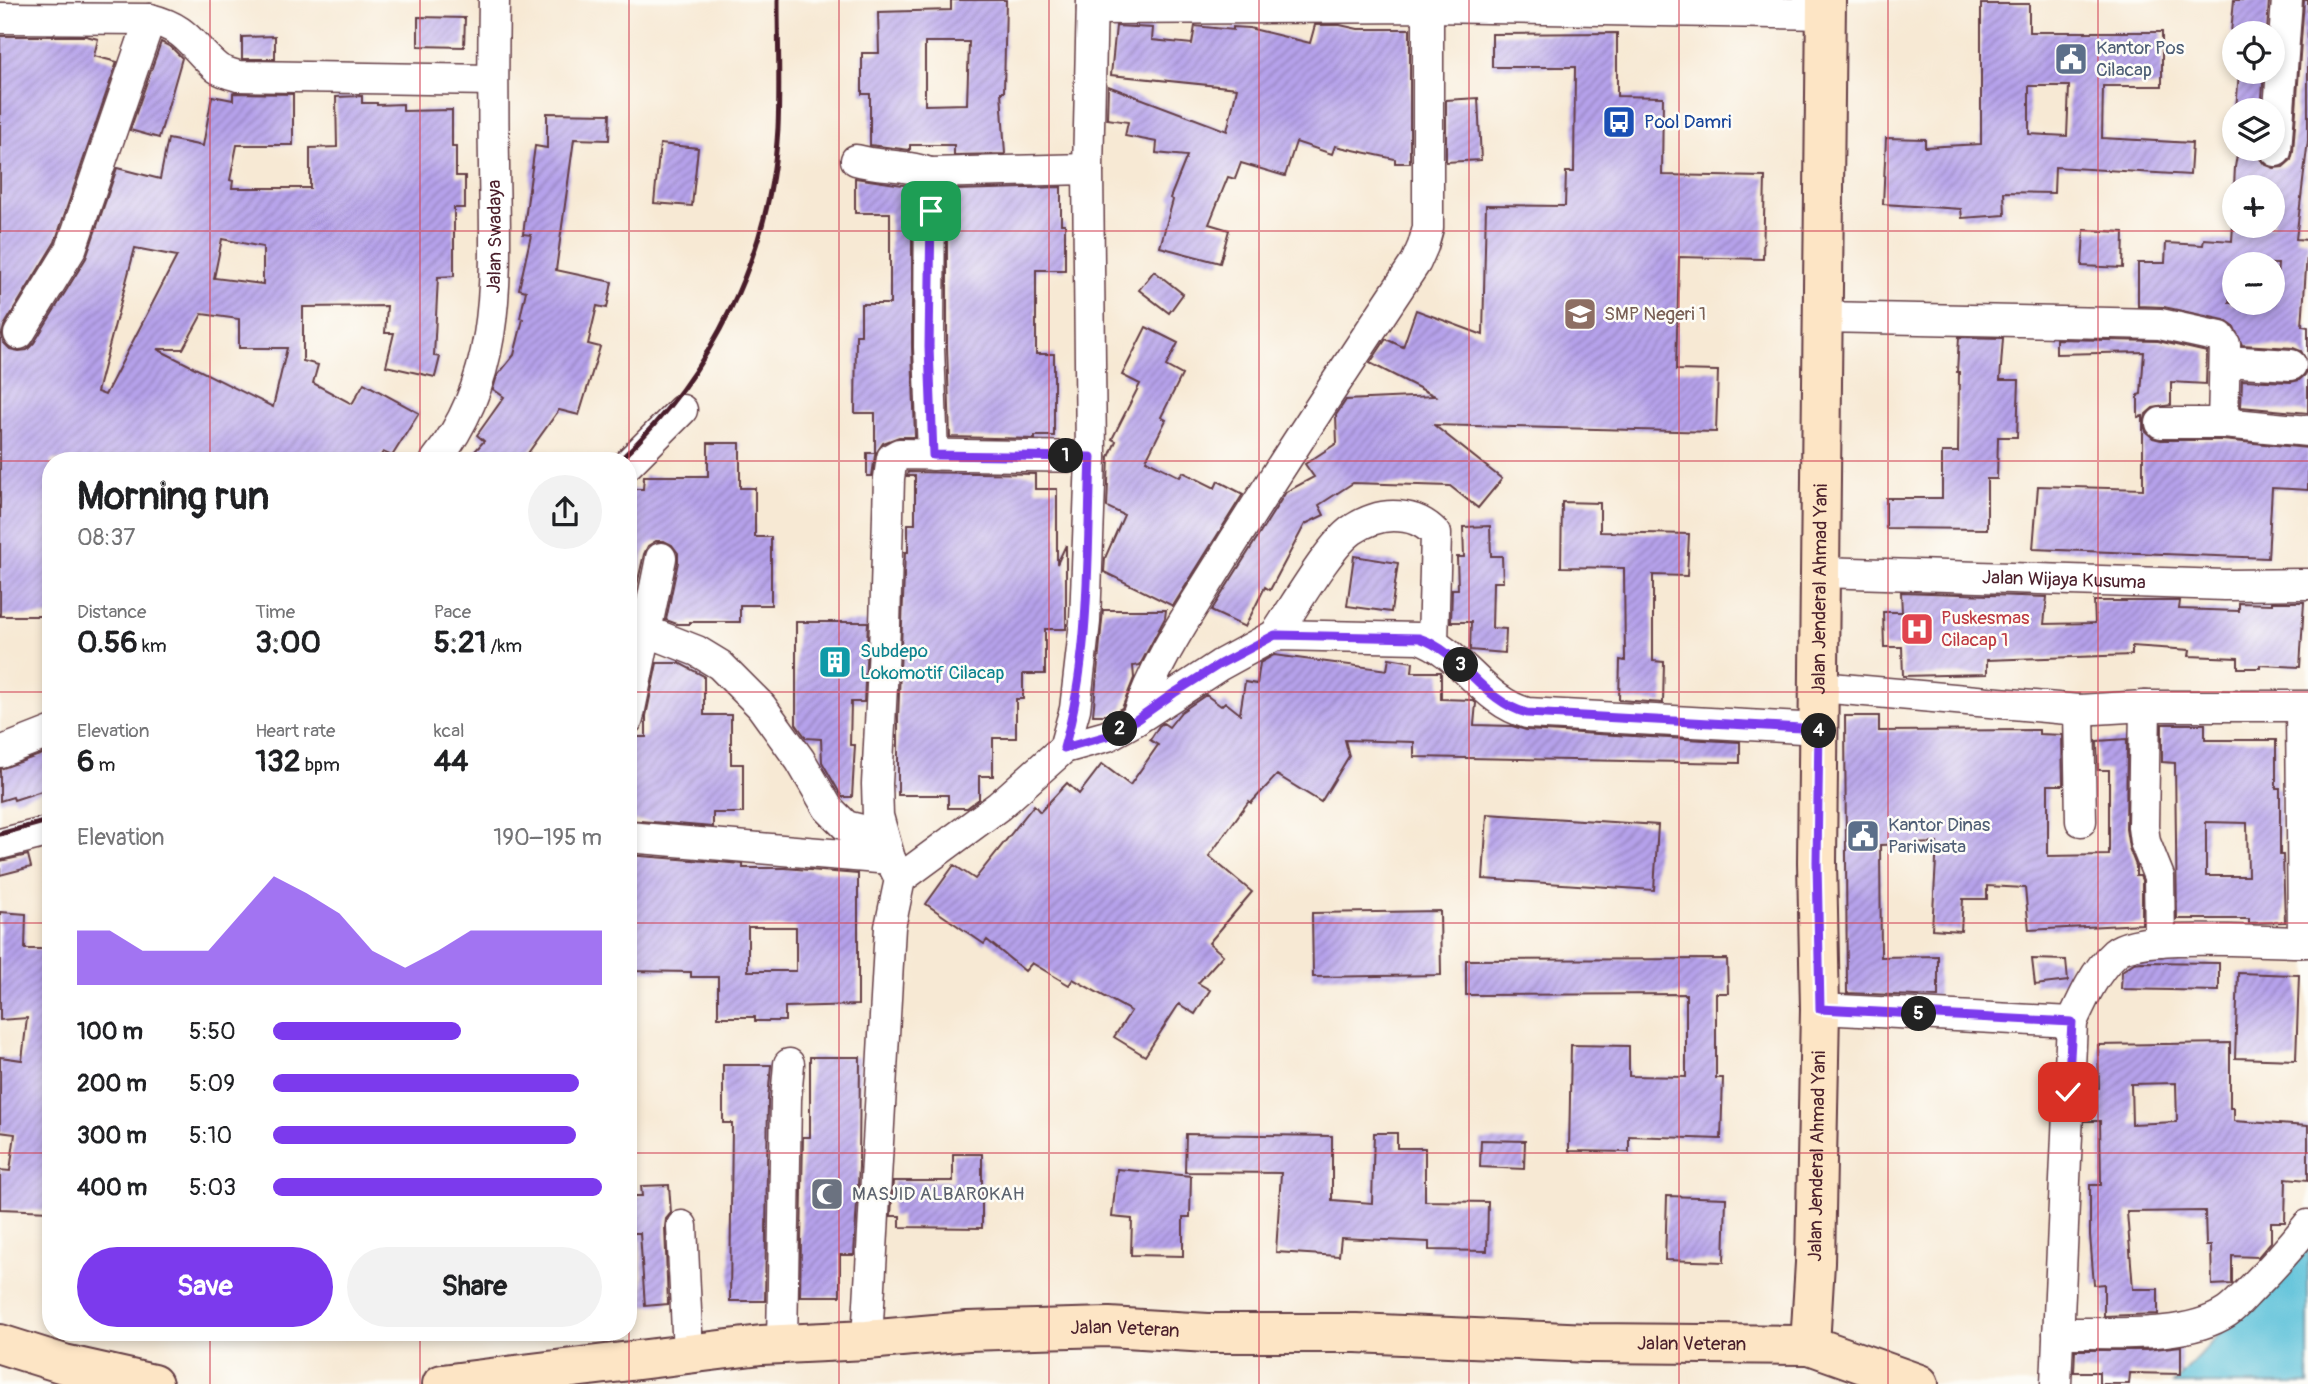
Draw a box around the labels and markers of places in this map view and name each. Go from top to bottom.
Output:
place label: Kantor Pos Cilacap [2096,36,2185,82]
public building icon: Kantor Pos Cilacap [2052,40,2090,78]
bus stop icon: Pool Damri [1600,103,1638,141]
place label: Pool Damri [1644,110,1731,134]
pin [901,181,961,241]
school or university icon: SMP Negeri 1 [1561,295,1599,333]
place label: SMP Negeri 1 [1604,302,1706,326]
pin: 1 [1048,438,1084,474]
place label: Puskesmas Cilacap 1 [1941,606,2030,652]
hospital icon: Puskesmas Cilacap 1 [1898,610,1936,648]
place label: Subdepo Lokomotif Cilacap [860,639,1004,685]
building icon: Subdepo Lokomotif Cilacap [816,643,854,681]
pin: 3 [1444,648,1478,682]
pin: 2 [1102,712,1138,746]
pin: 4 [1801,714,1836,748]
place label: Kantor Dinas Pariwisata [1888,813,1991,859]
public building icon: Kantor Dinas Pariwisata [1844,817,1882,855]
pin: 5 [1902,996,1937,1032]
pin [2038,1062,2098,1122]
mosque icon: MASJID ALBAROKAH [808,1175,846,1213]
place label: MASJID ALBAROKAH [852,1182,1025,1206]

